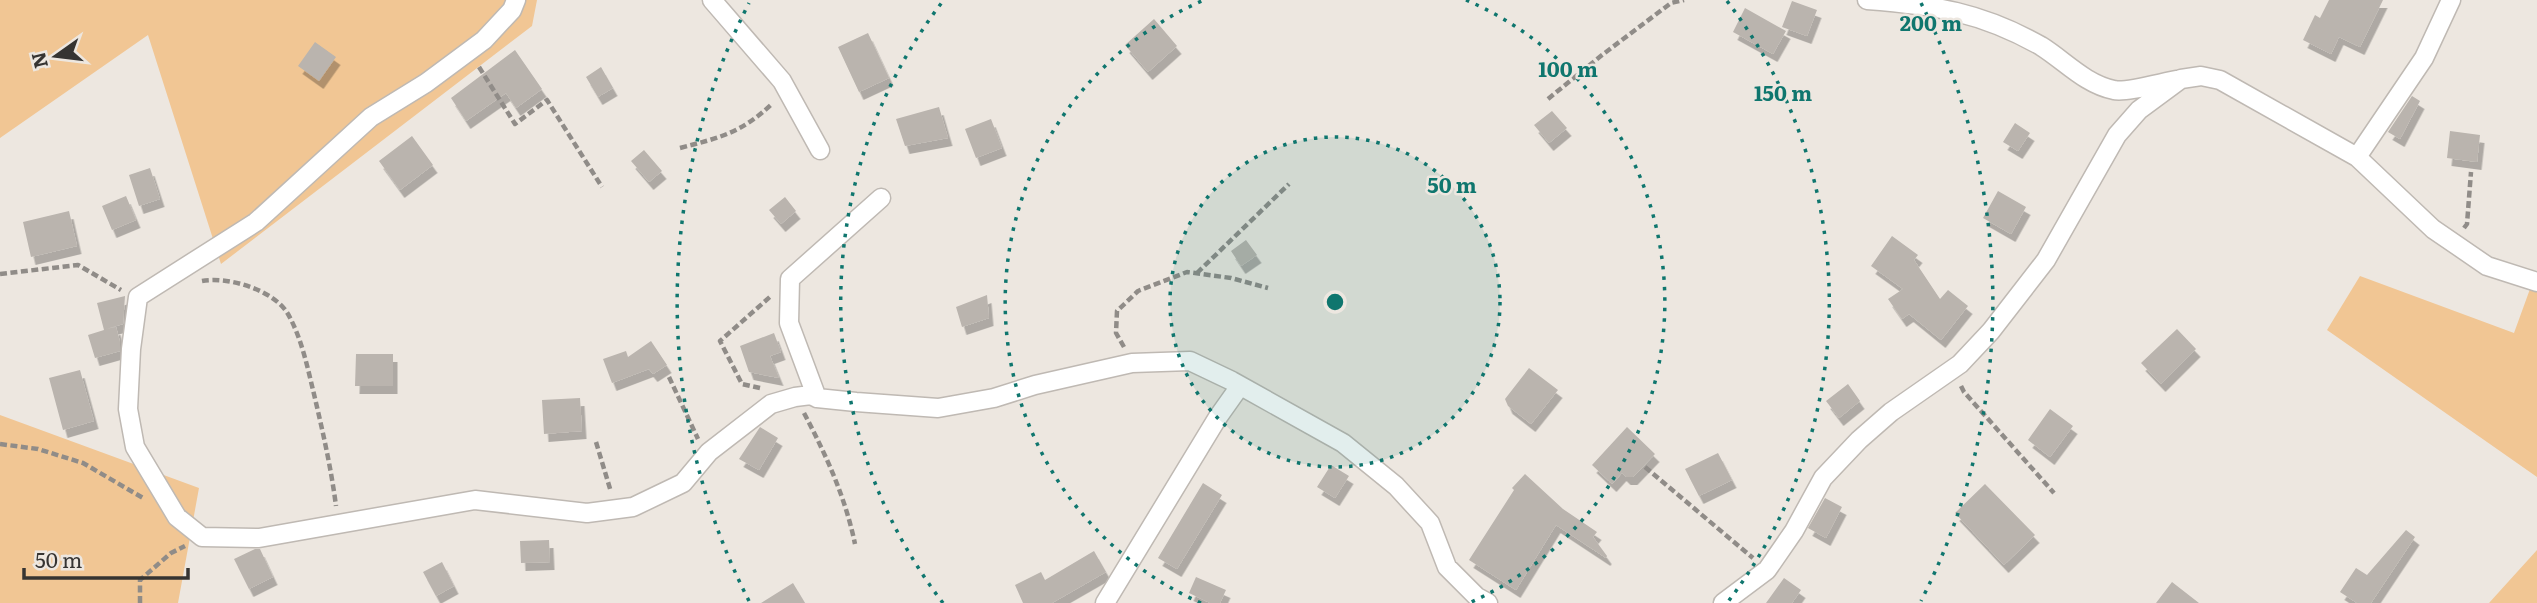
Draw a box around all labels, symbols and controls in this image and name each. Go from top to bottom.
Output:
text: 200 m [1900,6,1962,37]
north arrow [21,21,91,91]
text: N [23,49,54,71]
text: 100 m [1538,52,1598,83]
text: 150 m [1754,76,1812,107]
text: 50 m [1427,168,1477,199]
centre of rings [1323,290,1347,314]
scale bar [24,536,189,580]
text: 50 m [35,543,82,574]

